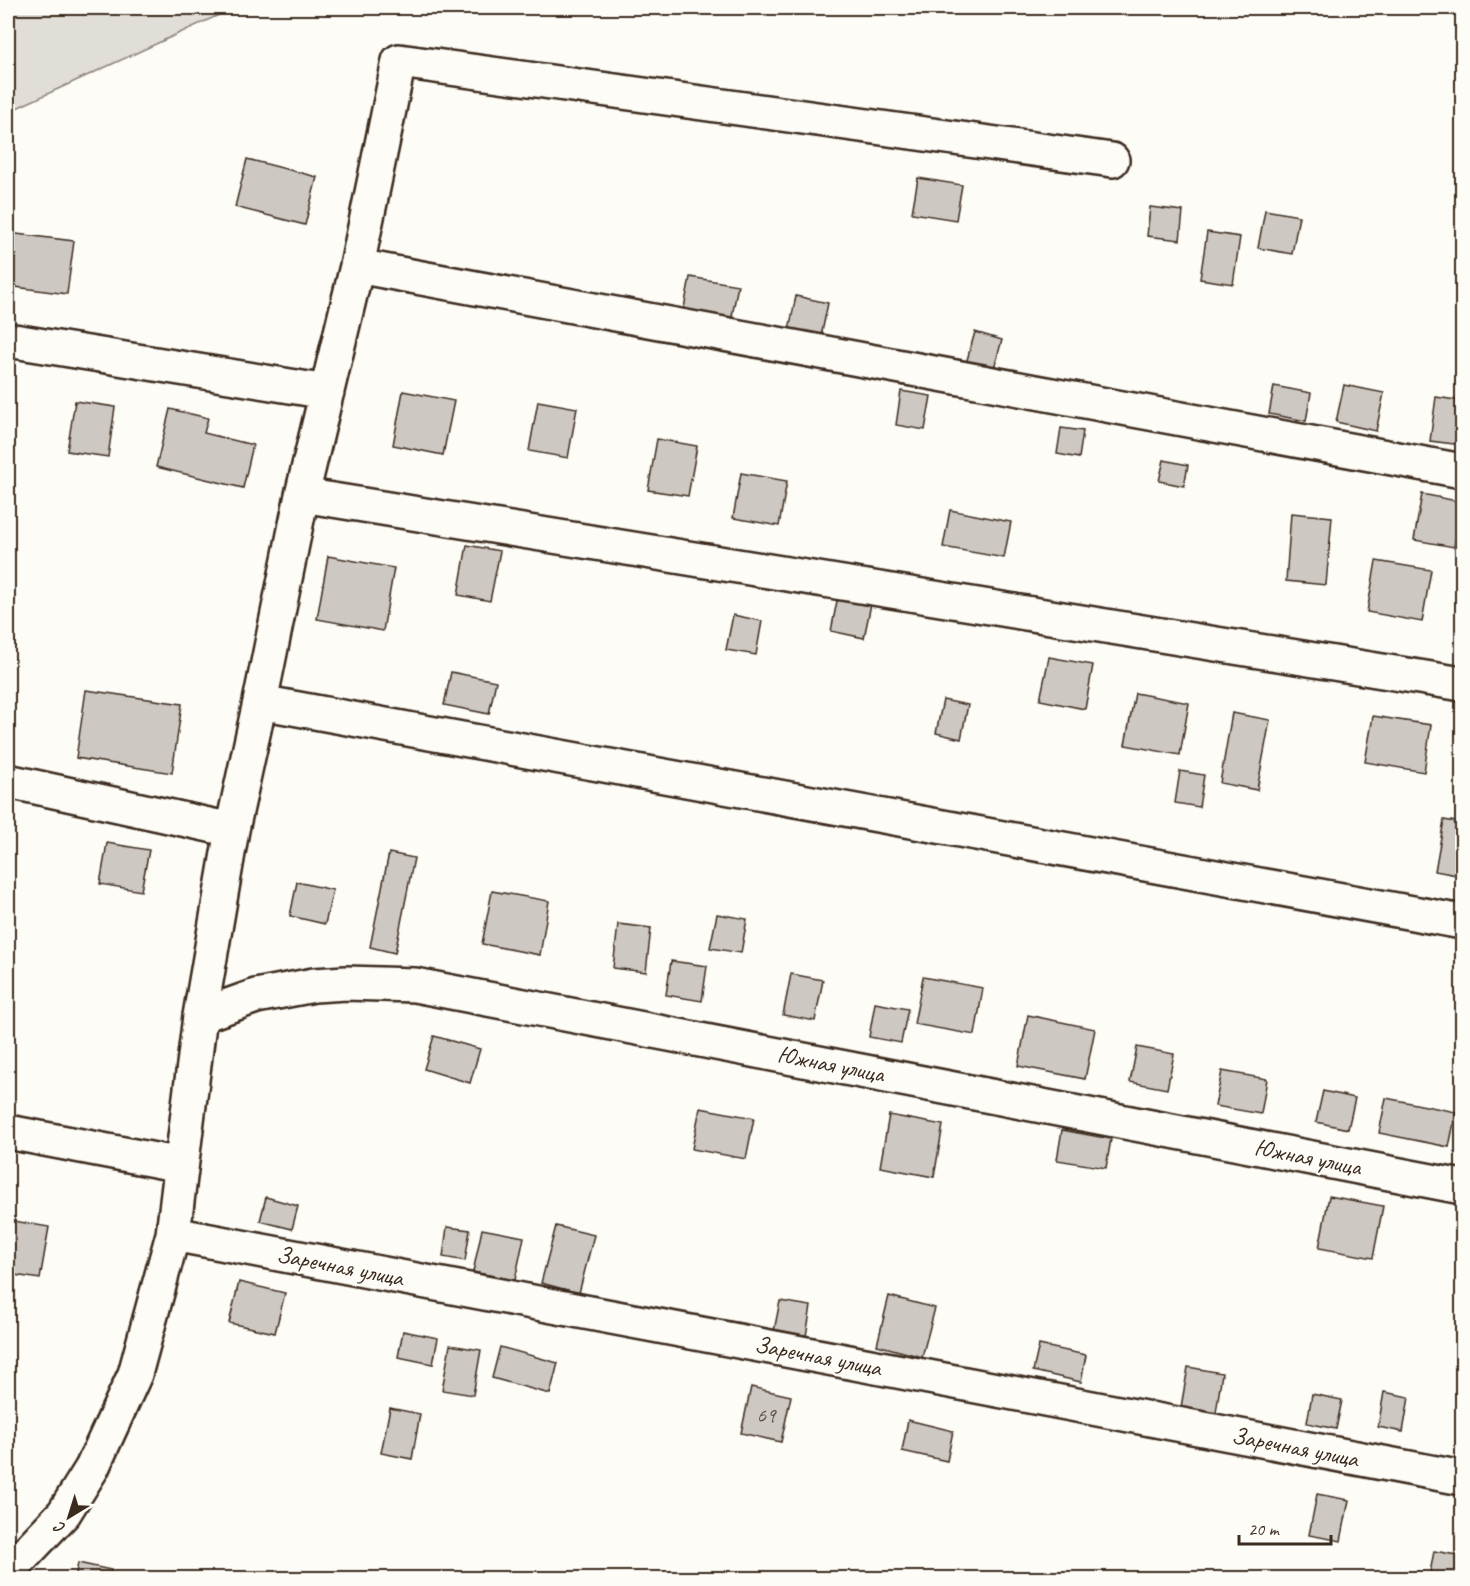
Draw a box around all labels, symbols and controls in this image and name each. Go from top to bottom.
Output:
street label: Южная улица [775,1039,888,1089]
street label: Южная улица [1252,1132,1365,1182]
street label: Заречная улица [274,1239,407,1293]
street label: Заречная улица [752,1329,885,1383]
house number: 69 [757,1402,777,1428]
street label: Заречная улица [1229,1420,1362,1474]
north arrow [39,1487,99,1547]
scale bar [1239,1508,1330,1546]
text: С [49,1516,70,1538]
text: 20 m [1248,1518,1281,1540]

